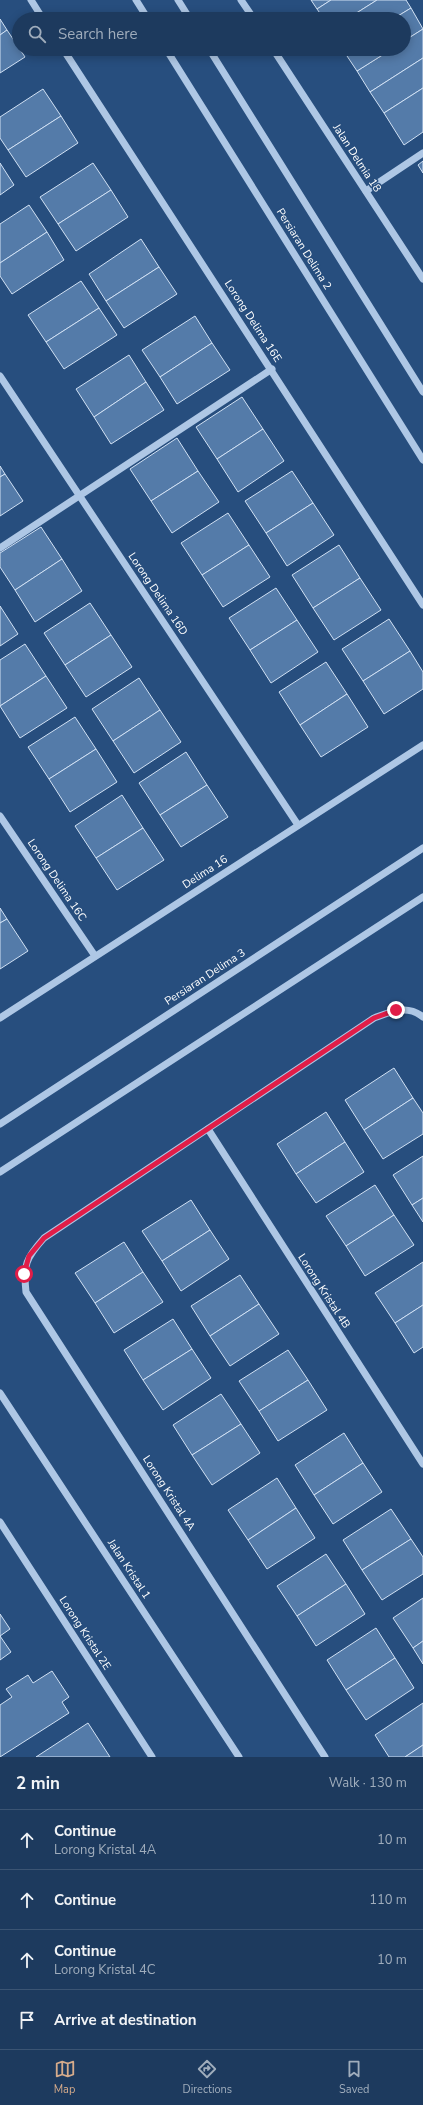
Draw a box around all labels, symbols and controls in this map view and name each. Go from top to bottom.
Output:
search box [12,12,411,56]
icon: search [26,23,48,45]
text: Search here [58,24,138,44]
street label: Jalan Delmia 18 [329,120,385,195]
street label: Persiaran Delima 2 [273,205,335,293]
street label: Lorong Delima 16E [221,277,285,365]
street label: Lorong Delima 16D [125,550,191,638]
street label: Lorong Delima 16C [24,836,90,924]
street label: Delima 16 [179,852,231,892]
street label: Persiaran Delima 3 [162,945,248,1009]
route end [387,1001,405,1019]
street label: Lorong Kristal 4B [294,1251,354,1331]
route start [15,1265,33,1283]
street label: Lorong Kristal 4A [139,1453,199,1533]
street label: Jalan Kristal 1 [104,1535,154,1602]
street label: Lorong Kristal 2E [56,1593,114,1673]
text: 2 min [16,1772,60,1795]
text: Walk · 130 m [329,1774,407,1792]
text: Continue [54,1821,116,1841]
icon: ahead [16,1829,38,1851]
text: 10 m [377,1831,407,1849]
text: Lorong Kristal 4A [54,1841,156,1859]
icon: ahead [16,1889,38,1911]
text: Continue [54,1890,116,1910]
text: 110 m [369,1891,407,1909]
text: Continue [54,1941,116,1961]
icon: ahead [16,1949,38,1971]
text: 10 m [377,1951,407,1969]
text: Lorong Kristal 4C [54,1961,156,1979]
icon: arrive [16,2009,38,2031]
text: Arrive at destination [54,2010,197,2030]
tab: Map [54,2058,76,2097]
tab: Directions [183,2058,232,2097]
tab: Saved [339,2058,369,2097]

